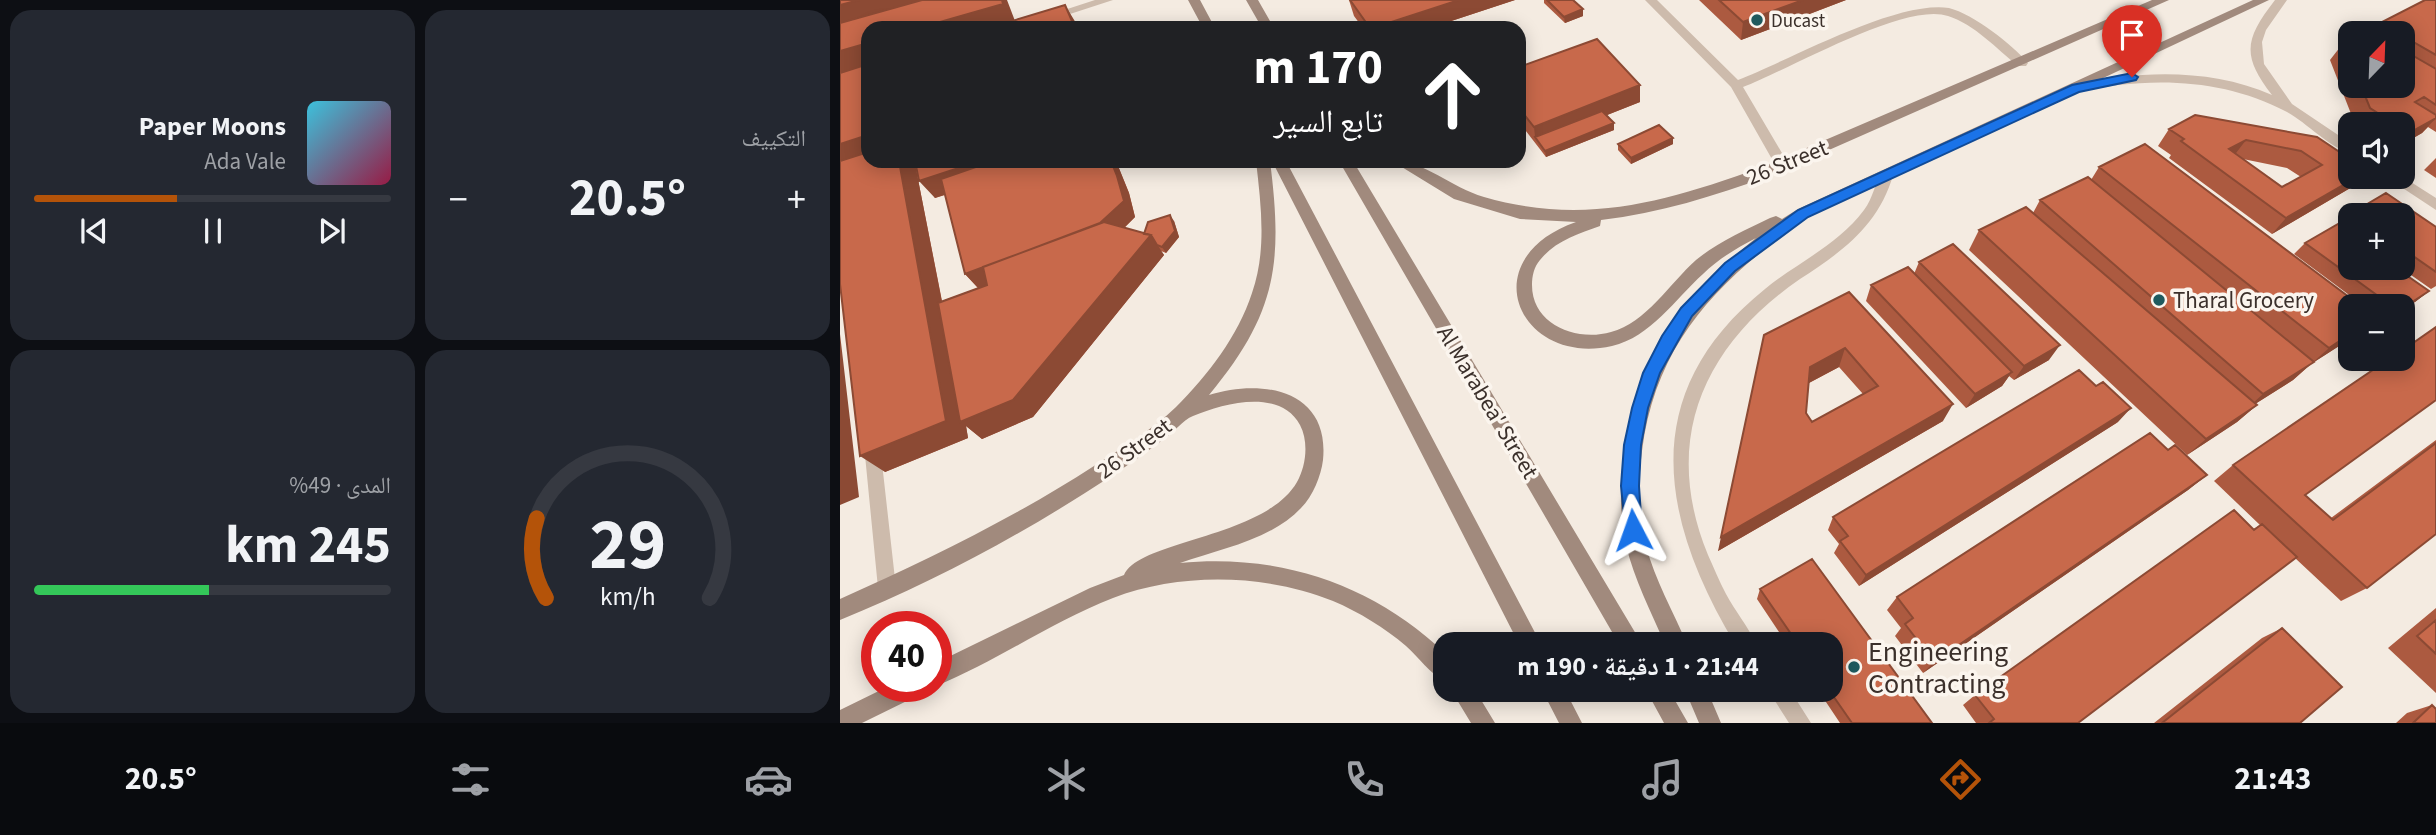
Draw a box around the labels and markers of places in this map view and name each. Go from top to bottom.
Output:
pin [2102,5,2162,77]
place label: Ducast [1771,8,1826,35]
marker: Ducast [1749,12,1765,28]
place label: Tharal Grocery [2173,284,2314,317]
marker: Tharal Grocery [2151,292,2167,308]
place label: Engineering Contracting [1868,632,2008,704]
marker: Engineering Contracting [1846,659,1862,675]

